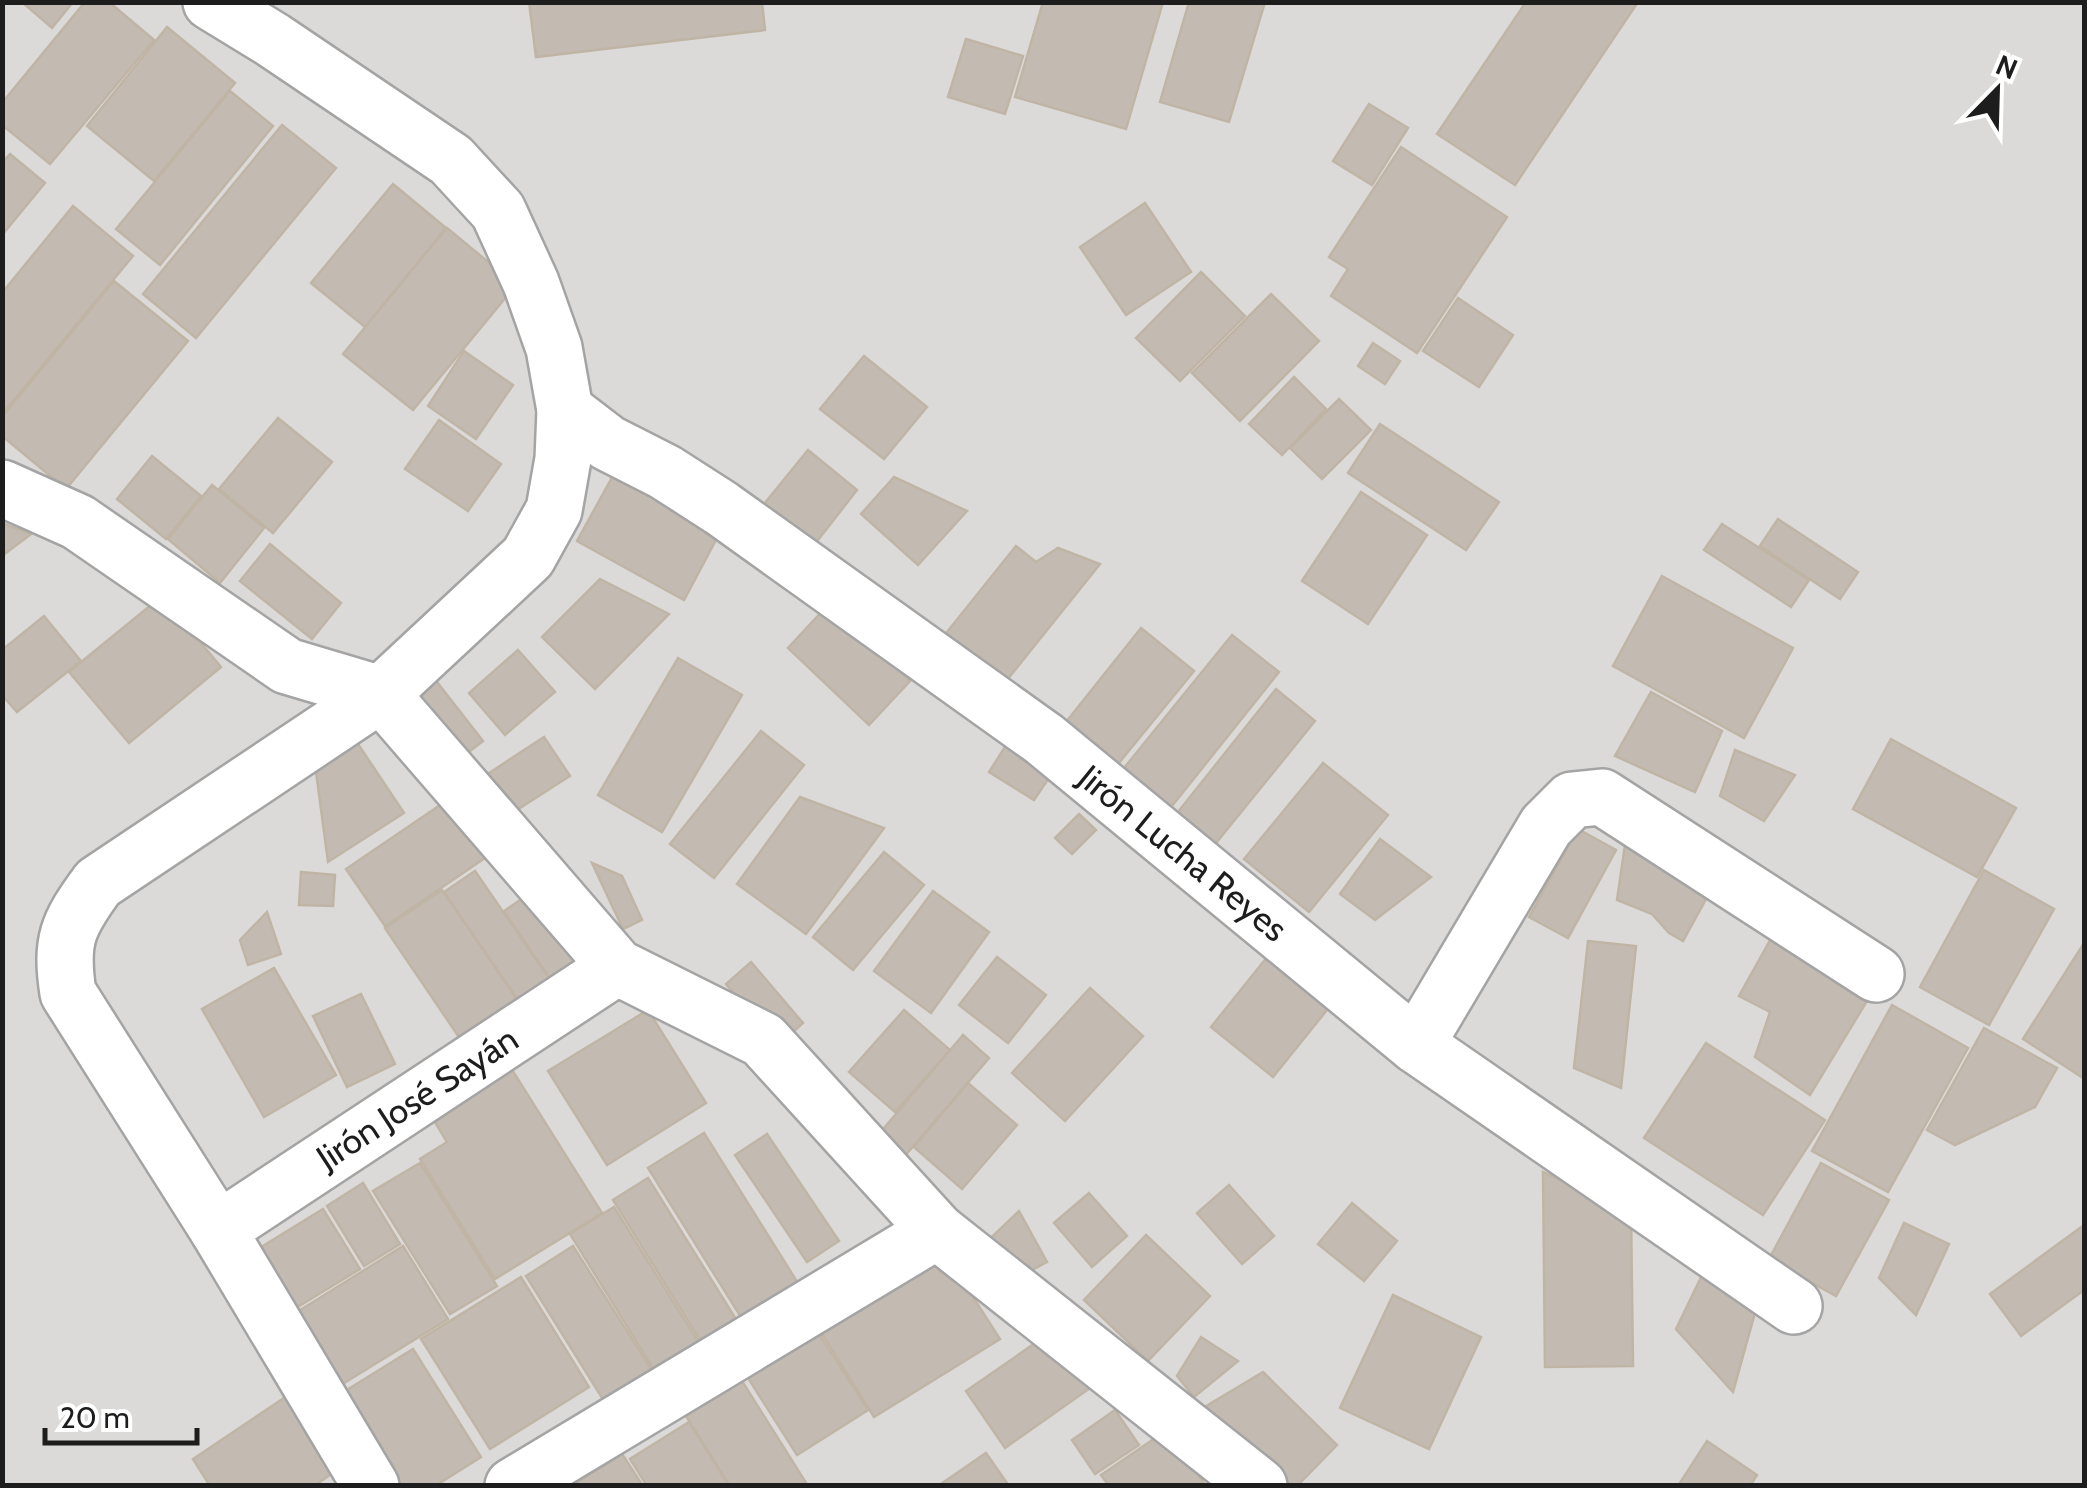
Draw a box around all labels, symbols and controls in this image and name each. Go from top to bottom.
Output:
north arrow [1947,40,2047,140]
text: N [1991,47,2023,87]
street label: Jirón Lucha Reyes [1069,755,1296,950]
street label: Jirón José Sayán [307,1017,526,1180]
scale bar [45,1383,198,1445]
text: 20 m [60,1399,130,1436]

